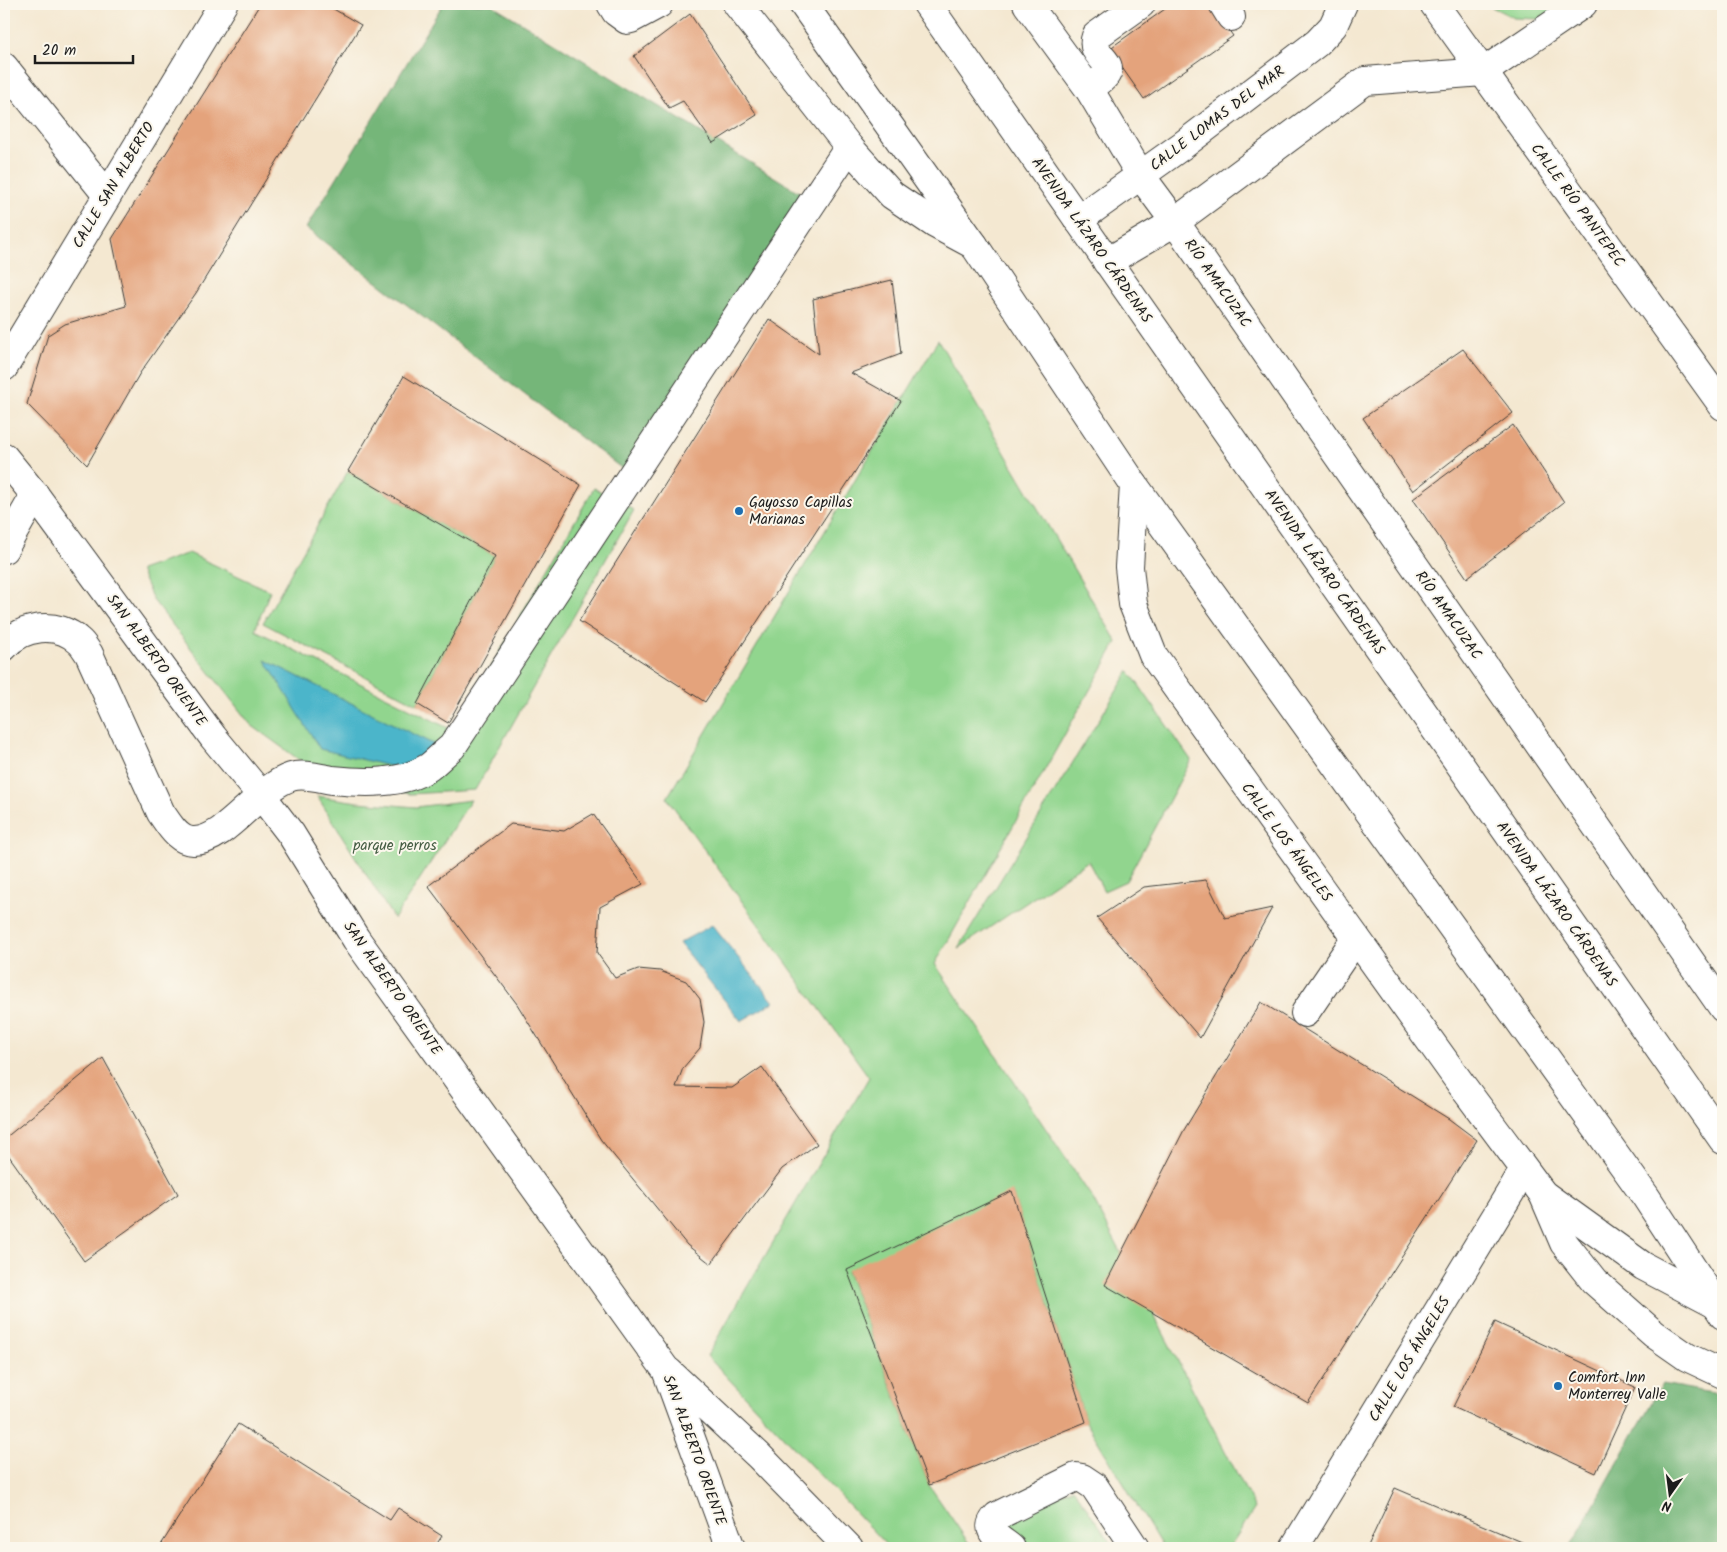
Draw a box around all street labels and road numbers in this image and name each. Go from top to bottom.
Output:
street label: CALLE LOMAS DEL MAR [1145,60,1290,178]
street label: CALLE SAN ALBERTO [66,118,161,253]
street label: CALLE RÍO PANTEPEC [1524,139,1630,273]
street label: AVENIDA LÁZARO CÁRDENAS [1025,153,1158,328]
street label: RÍO AMACUZAC [1178,234,1257,333]
street label: AVENIDA LÁZARO CÁRDENAS [1258,485,1391,660]
street label: RÍO AMACUZAC [1409,566,1488,665]
street label: SAN ALBERTO ORIENTE [100,589,213,733]
street label: CALLE LOS ÁNGELES [1235,778,1338,907]
street label: AVENIDA LÁZARO CÁRDENAS [1490,817,1623,992]
street label: SAN ALBERTO ORIENTE [337,916,448,1062]
street label: CALLE LOS ÁNGELES [1363,1292,1457,1427]
street label: SAN ALBERTO ORIENTE [656,1371,733,1530]

